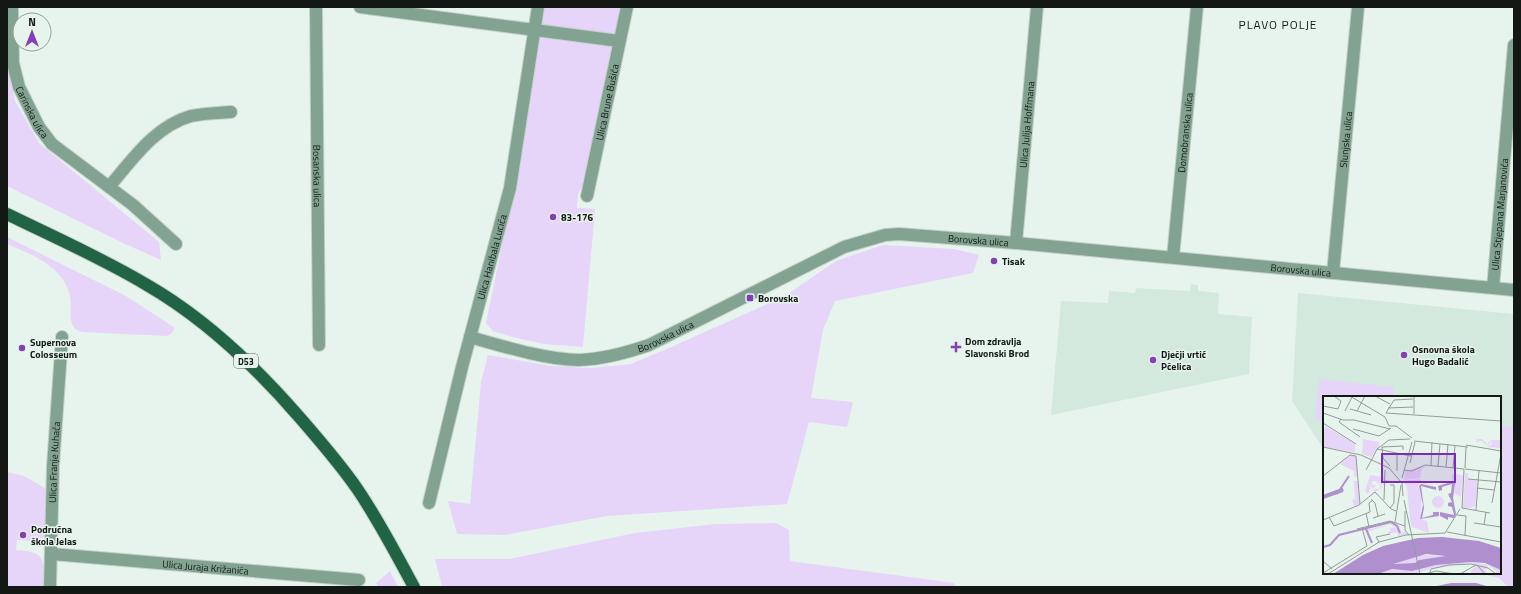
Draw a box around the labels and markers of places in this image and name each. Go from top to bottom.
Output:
place label: 83-176 [561,210,593,225]
marker: 83-176 [548,212,558,222]
place label: Tisak [1002,254,1026,269]
marker: Tisak [989,256,999,266]
place label: Borovska [758,291,798,306]
marker: Borovska [745,293,755,303]
place label: Dom zdravlja Slavonski Brod [965,334,1029,361]
place label: Supernova Colosseum [30,335,77,362]
marker: Dom zdravlja Slavonski Brod [950,341,962,353]
place label: Osnovna škola Hugo Badalić [1412,342,1475,369]
marker: Supernova Colosseum [17,343,27,353]
place label: Dječji vrtić Pčelica [1161,347,1207,374]
marker: Osnovna škola Hugo Badalić [1399,350,1409,360]
marker: Dječji vrtić Pčelica [1148,355,1158,365]
place label: Područna škola Jelas [31,522,77,549]
marker: Područna škola Jelas [18,530,28,540]

